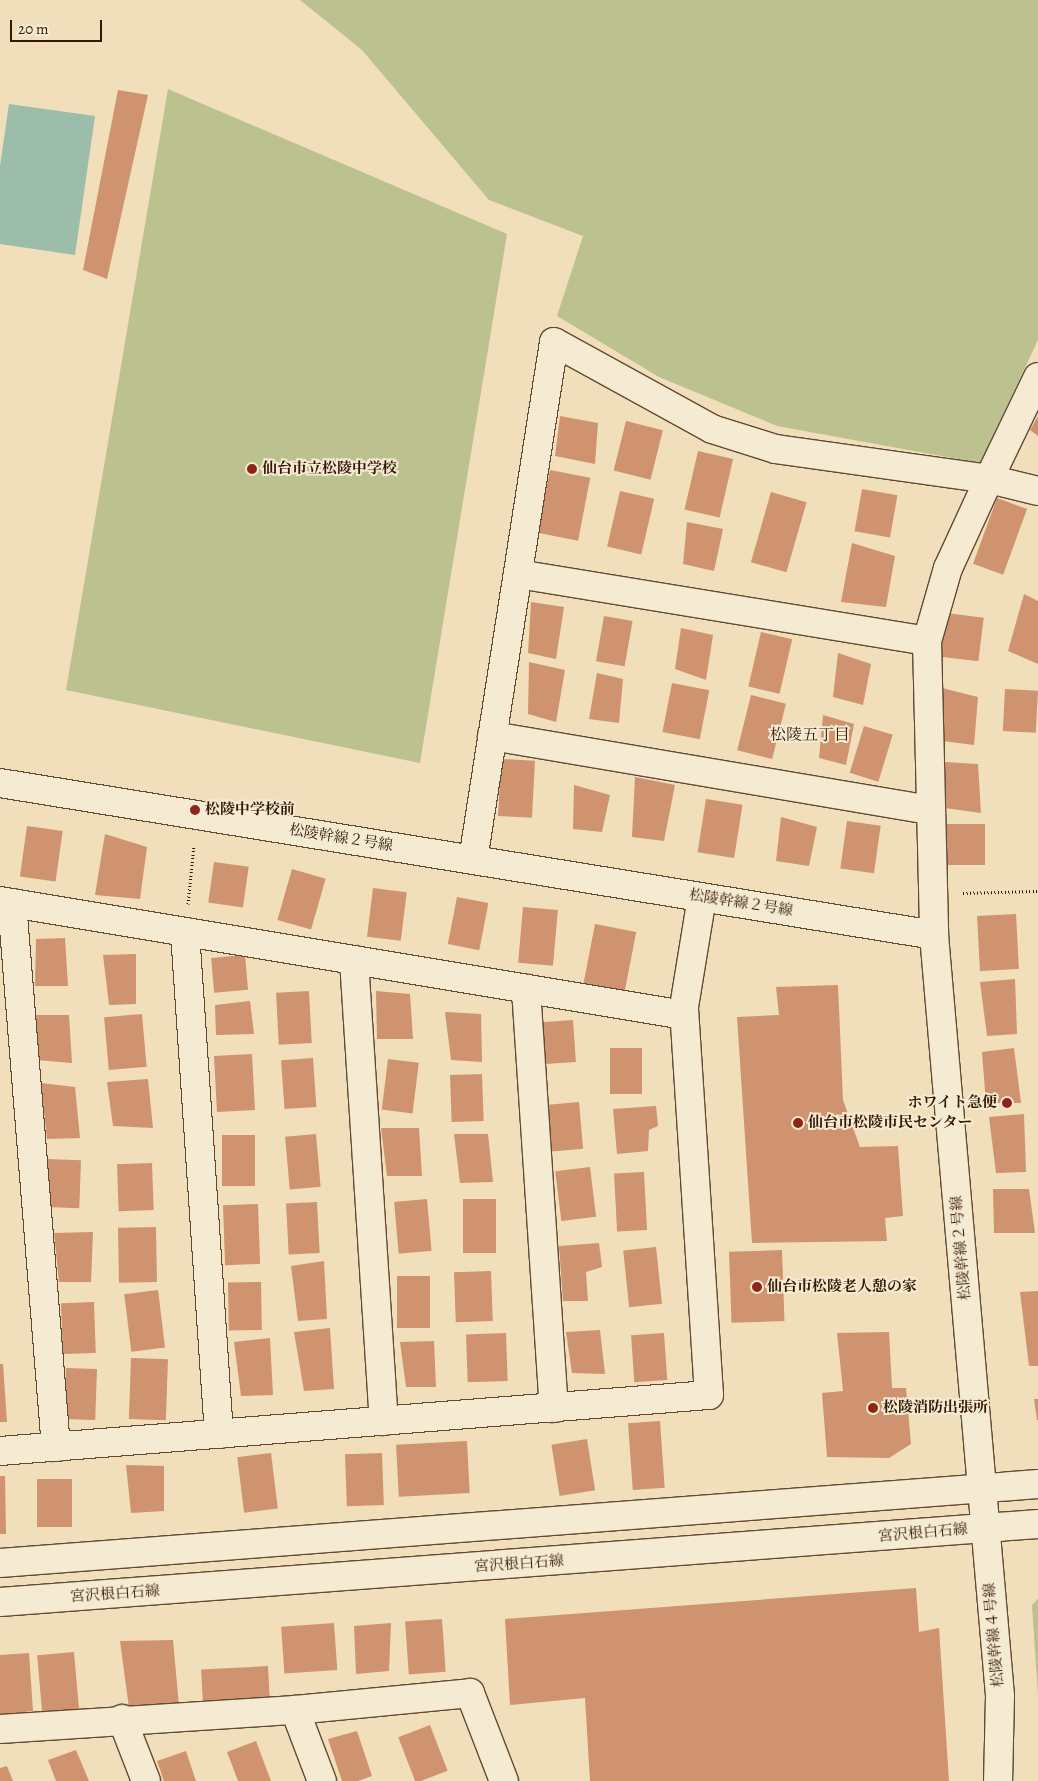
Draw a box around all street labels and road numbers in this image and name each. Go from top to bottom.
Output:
street label: 松陵幹線２号線 [288,821,394,855]
street label: 松陵幹線２号線 [688,886,794,920]
street label: 松陵幹線２号線 [947,1195,975,1301]
street label: 宮沢根白石線 [877,1520,969,1546]
street label: 宮沢根白石線 [473,1552,565,1576]
street label: 宮沢根白石線 [69,1582,161,1606]
street label: 松陵幹線４号線 [980,1582,1008,1688]

